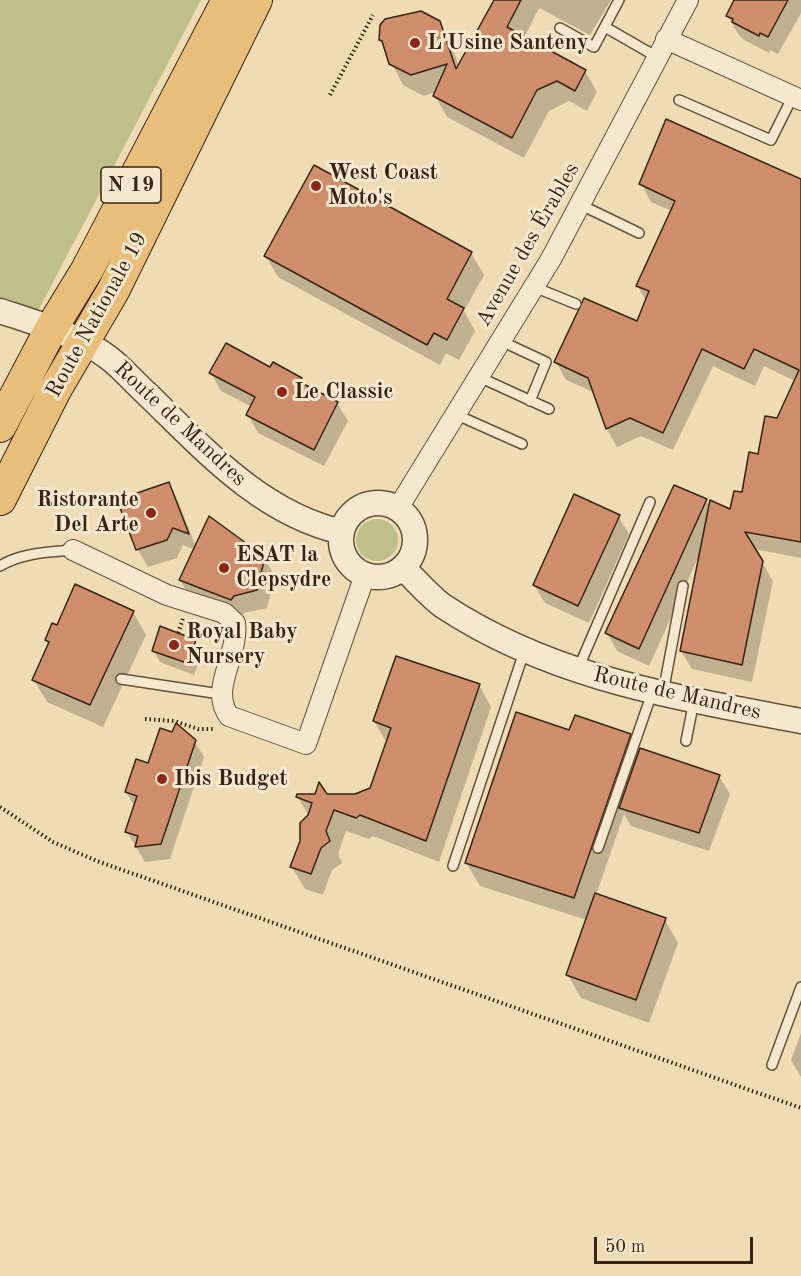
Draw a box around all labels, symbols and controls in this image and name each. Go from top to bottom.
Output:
place label: L'Usine Santeny [427,30,588,56]
marker: L'Usine Santeny [408,36,422,50]
street label: Avenue des Érables [470,158,586,332]
place label: West Coast Moto's [328,160,438,212]
road number: N 19 [101,167,161,203]
marker: West Coast Moto's [309,179,323,193]
street label: Route Nationale 19 [41,228,153,402]
street label: Route de Mandres [108,356,252,492]
place label: Le Classic [294,379,393,405]
marker: Le Classic [275,385,289,399]
place label: Ristorante Del Arte [37,487,139,538]
marker: Ristorante Del Arte [144,506,158,520]
place label: ESAT la Clepsydre [236,542,331,594]
marker: ESAT la Clepsydre [217,561,231,575]
place label: Royal Baby Nursery [186,619,298,670]
marker: Royal Baby Nursery [167,638,181,652]
street label: Route de Mandres [590,662,764,726]
place label: Ibis Budget [174,766,288,792]
marker: Ibis Budget [155,772,169,786]
scale bar [597,1225,756,1263]
text: 50 m [605,1238,645,1256]

